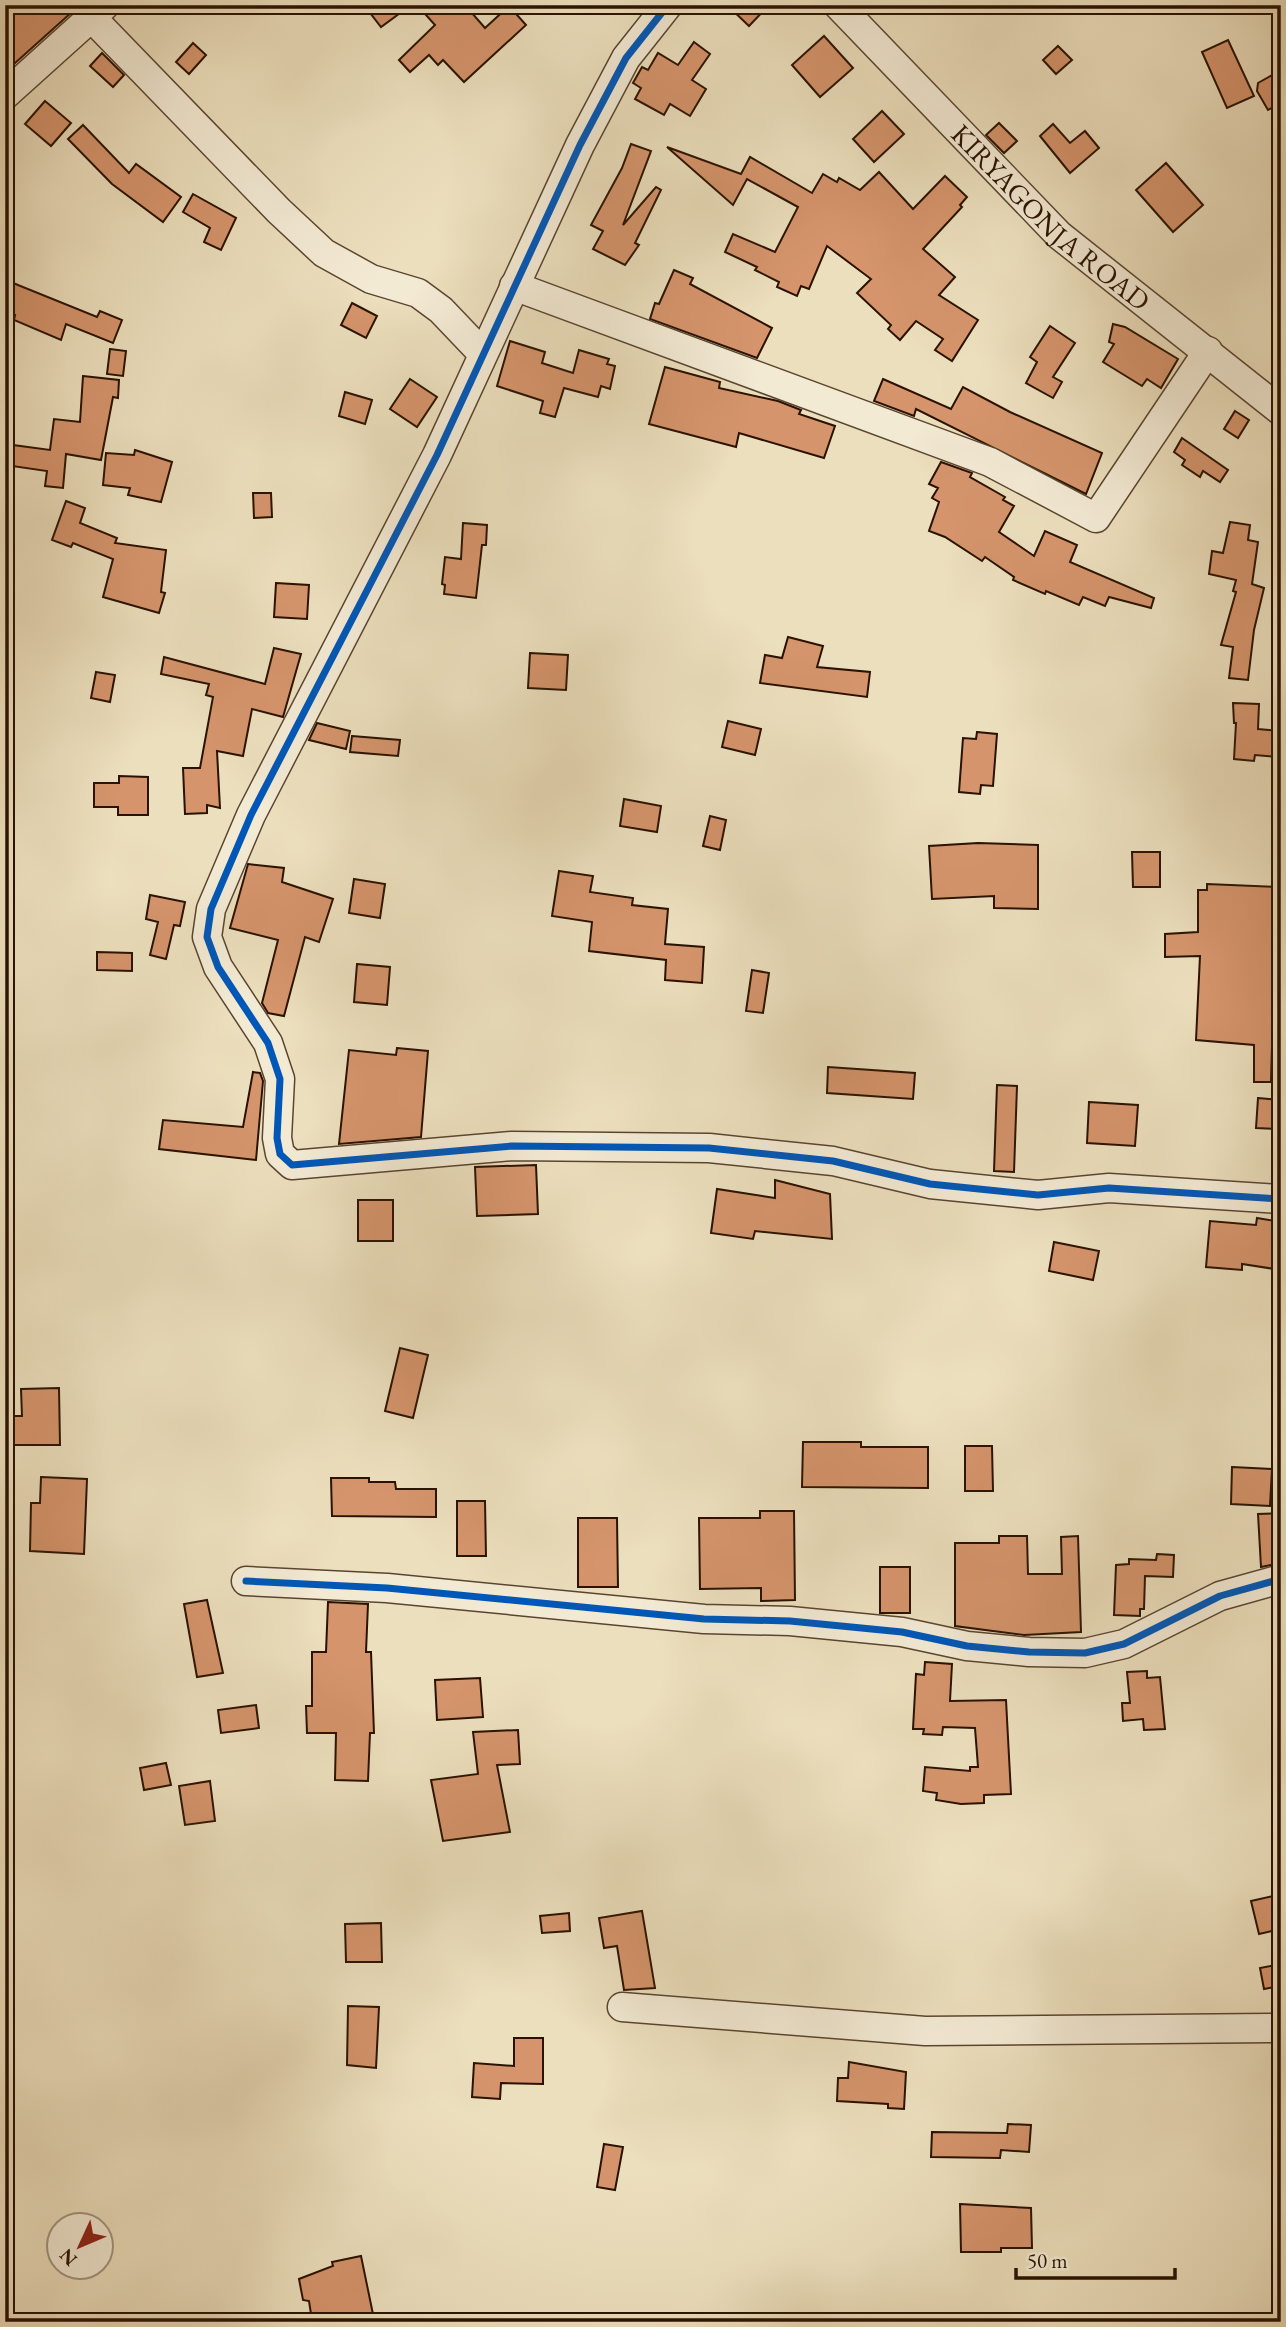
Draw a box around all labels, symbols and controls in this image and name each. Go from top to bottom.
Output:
street label: KIRYAGONJA ROAD [944,116,1158,318]
north arrow [46,2212,116,2282]
scale bar [1016,2236,1176,2280]
text: N [53,2243,82,2272]
text: 50 m [1027,2247,1068,2274]

